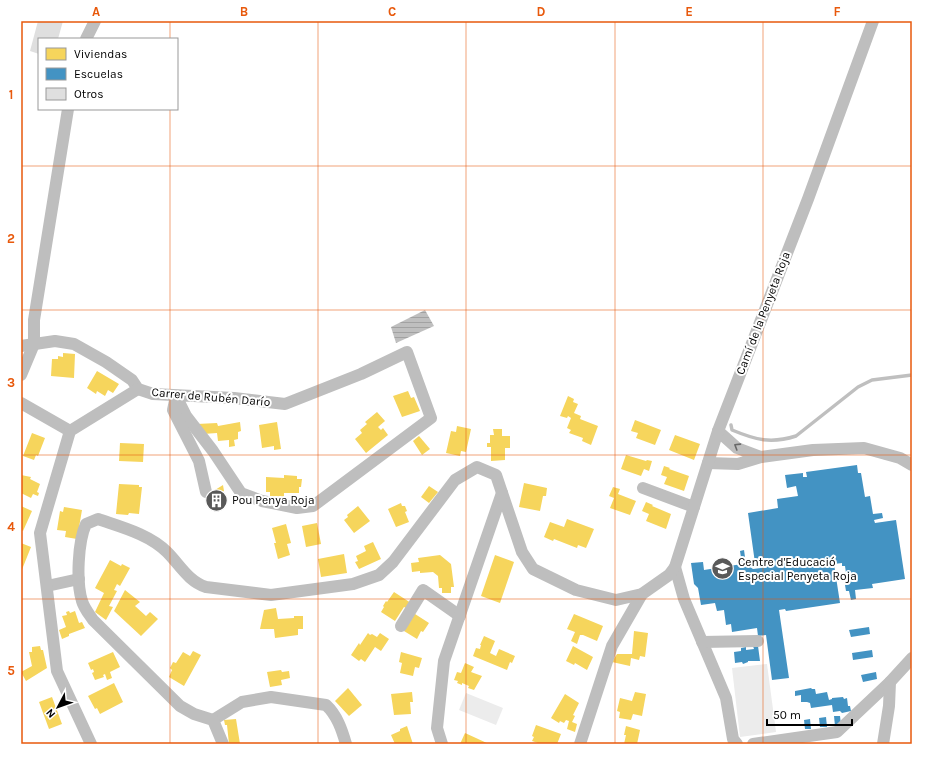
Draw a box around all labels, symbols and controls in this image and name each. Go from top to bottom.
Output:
text: A [92,4,100,19]
text: B [240,4,248,19]
text: C [388,4,396,19]
text: D [537,4,546,19]
text: E [685,4,693,19]
text: F [833,4,841,19]
legend [38,38,178,110]
text: Viviendas [74,47,127,61]
text: Escuelas [74,67,123,81]
text: 1 [9,87,13,102]
text: Otros [74,87,103,101]
text: 2 [7,231,15,246]
street label: Camí de la Penyeta Roja [733,250,793,376]
text: 3 [7,375,15,390]
street label: Carrer de Rubén Darío [151,385,271,409]
one-way arrow [734,444,741,451]
building icon: Pou Penya Roja [203,487,229,513]
place label: Pou Penya Roja [232,493,315,507]
text: 4 [7,519,15,534]
place label: Centre d'Educació Especial Penyeta Roja [738,555,857,583]
school or university icon: Centre d'Educació Especial Penyeta Roja [709,556,735,582]
text: 5 [7,663,15,678]
north arrow [38,687,78,727]
scale bar [767,701,852,727]
text: N [43,706,58,720]
text: 50 m [773,708,801,722]

